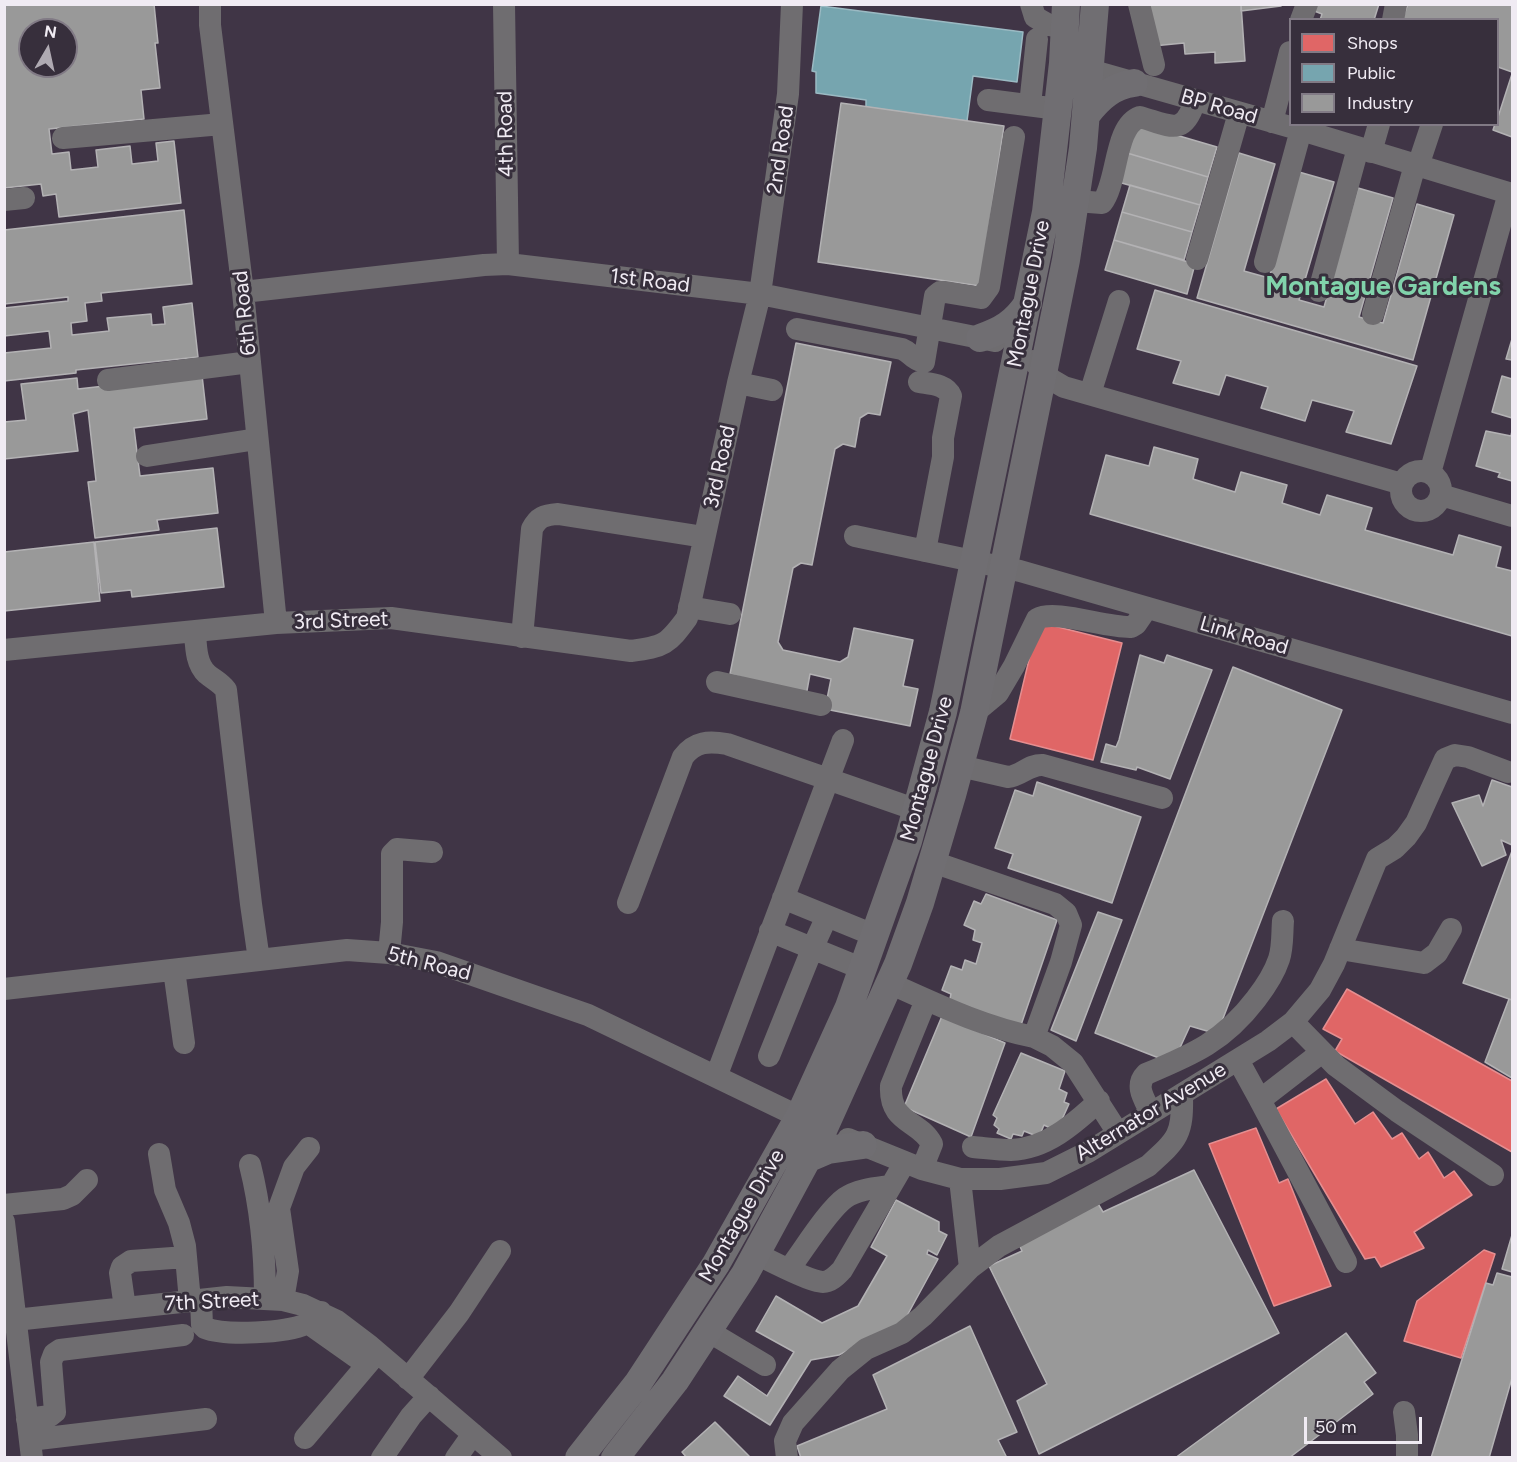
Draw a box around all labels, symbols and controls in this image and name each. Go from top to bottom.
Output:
north arrow [18,18,78,78]
legend [1289,18,1499,126]
text: N [43,21,58,42]
text: Shops [1347,32,1398,54]
text: Public [1347,62,1396,84]
street label: BP Road [1178,84,1260,130]
street label: 4th Road [493,91,519,177]
text: Industry [1347,92,1413,114]
street label: 2nd Road [762,104,800,196]
street label: Montague Drive [1002,218,1056,370]
street label: 1st Road [609,264,691,298]
street label: 6th Road [228,269,262,357]
district label: Montague Gardens [1265,271,1501,303]
street label: 3rd Road [699,423,741,511]
street label: 3rd Street [293,607,389,635]
street label: Link Road [1197,611,1291,661]
street label: Montague Drive [895,694,959,844]
street label: 5th Road [385,941,473,987]
street label: Alternator Avenue [1071,1057,1231,1167]
street label: Montague Drive [694,1145,790,1287]
street label: 7th Street [164,1287,260,1317]
scale bar [1307,1405,1426,1443]
text: 50 m [1315,1416,1357,1438]

